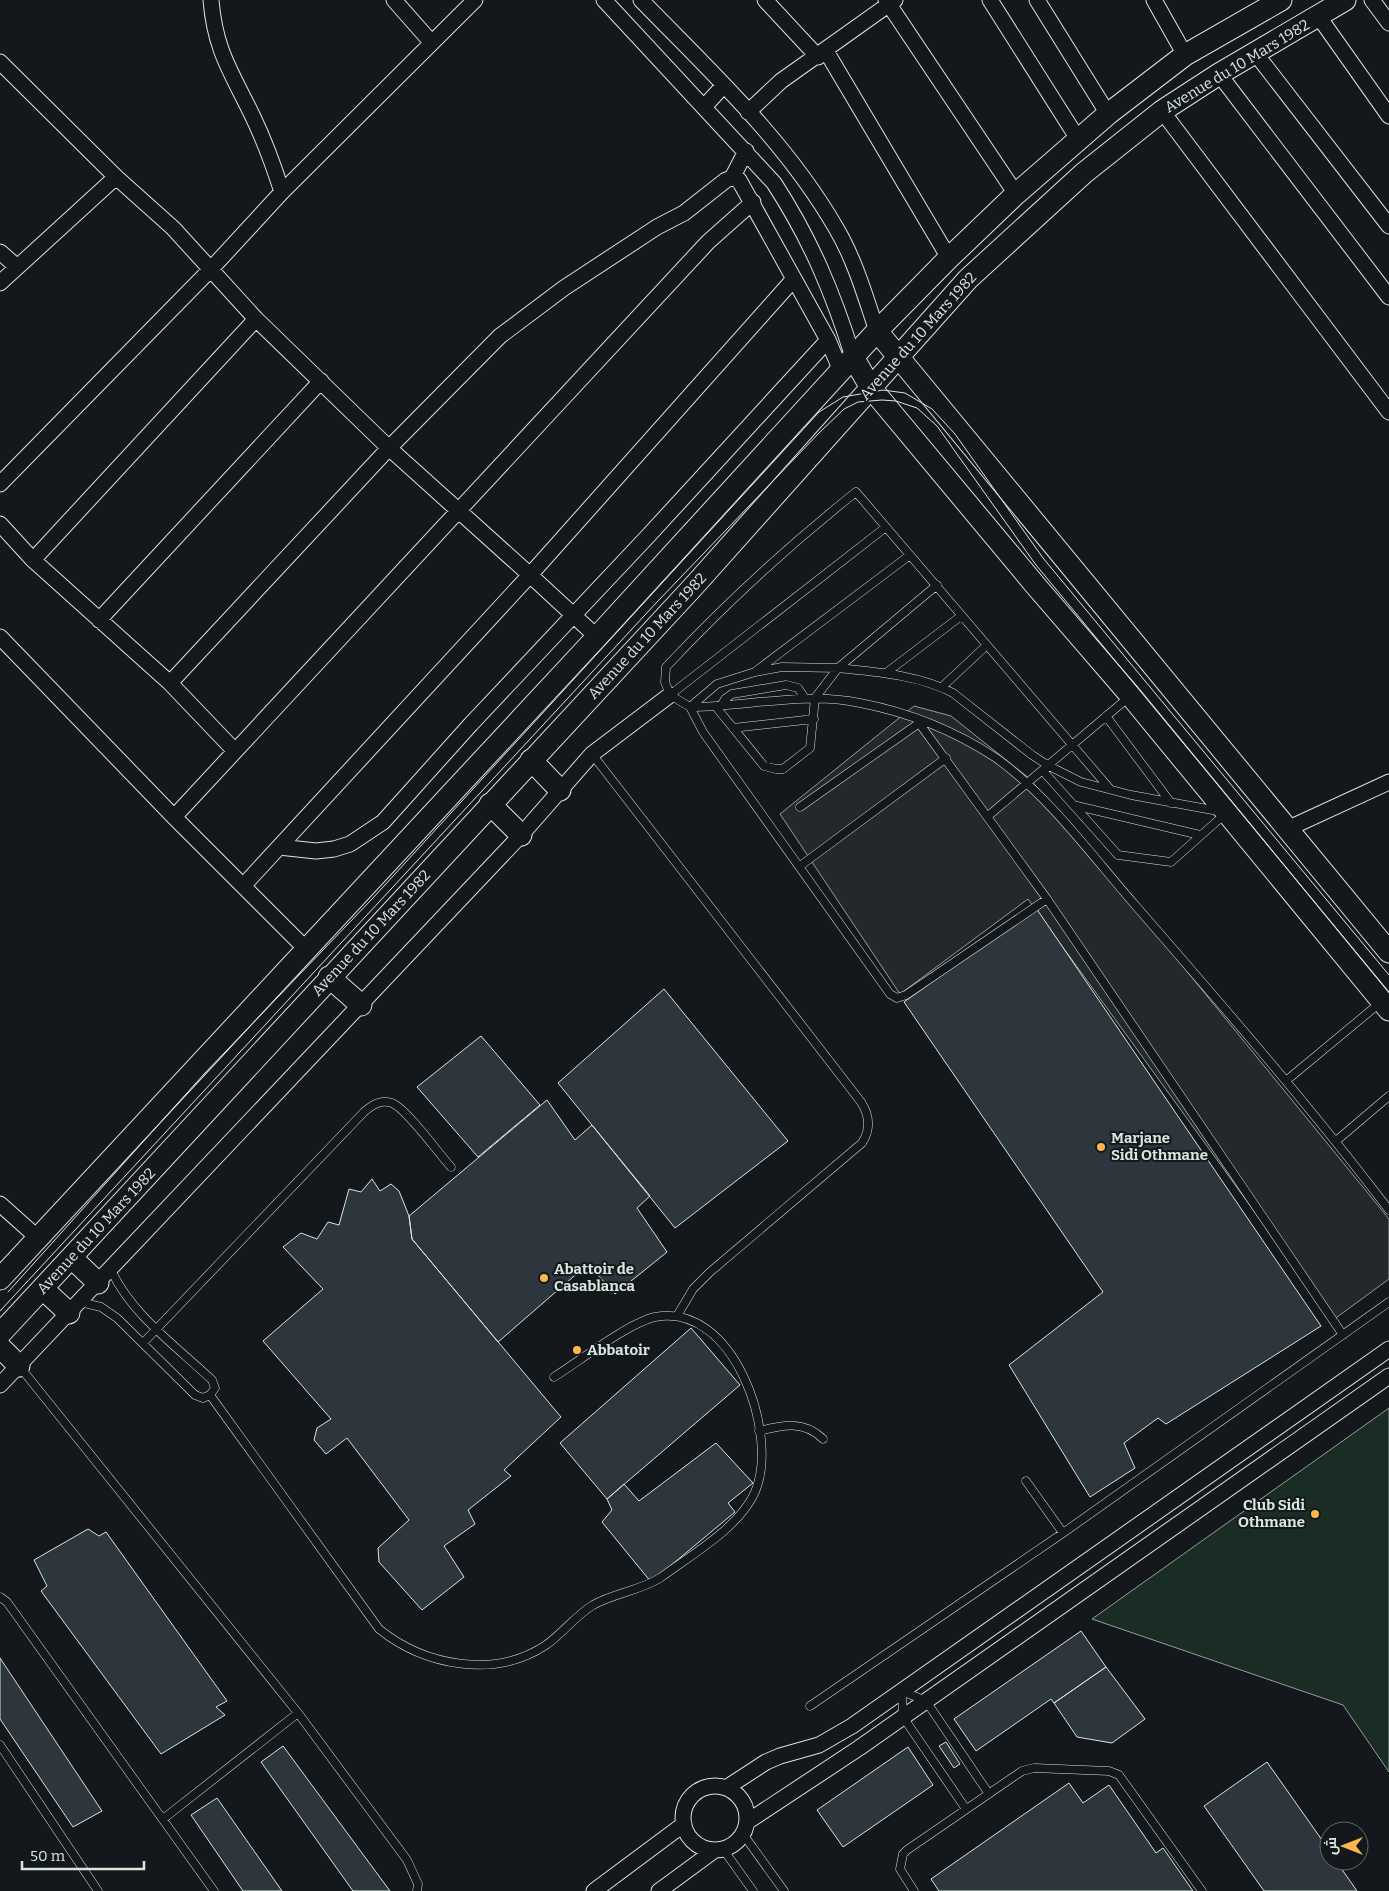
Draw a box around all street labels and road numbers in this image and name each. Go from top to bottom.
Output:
street label: Avenue du 10 Mars 1982 [1161,16,1313,116]
street label: Avenue du 10 Mars 1982 [856,268,980,404]
street label: Avenue du 10 Mars 1982 [584,569,710,703]
street label: Avenue du 10 Mars 1982 [308,866,434,1000]
street label: Avenue du 10 Mars 1982 [33,1164,159,1298]

